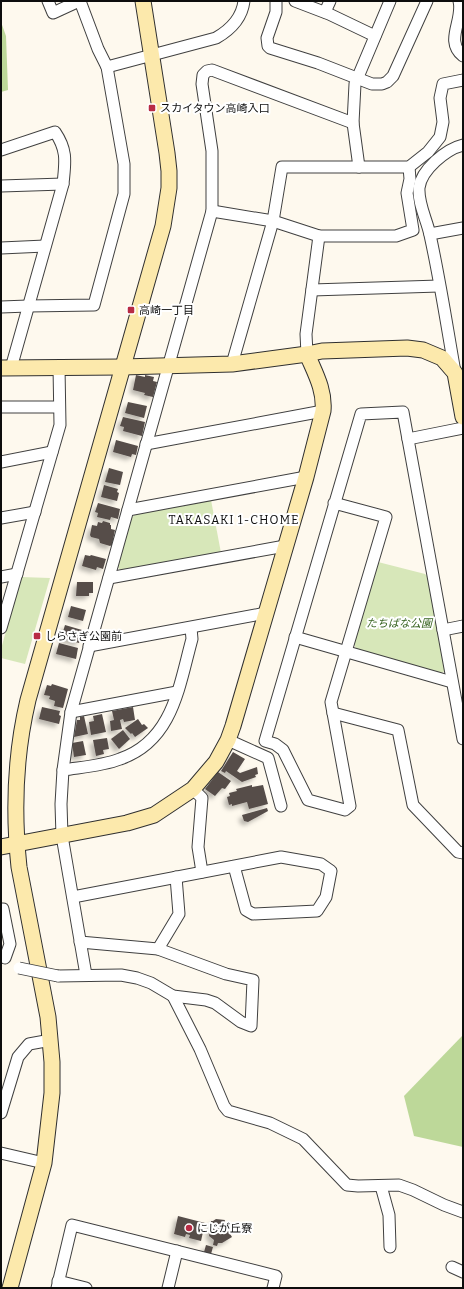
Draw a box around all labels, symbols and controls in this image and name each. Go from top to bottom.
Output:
place label: スカイタウン高崎入口 [160,102,270,115]
marker: スカイタウン高崎入口 [147,103,157,113]
place label: 高崎一丁目 [139,304,194,317]
marker: 高崎一丁目 [126,305,136,315]
district label: TAKASAKI 1-CHOME [168,513,300,527]
park label: たちばな公園 [366,617,434,630]
place label: しらさぎ公園前 [45,630,122,643]
marker: しらさぎ公園前 [32,631,42,641]
place label: にじが丘寮 [197,1222,252,1235]
marker: にじが丘寮 [184,1223,194,1233]

